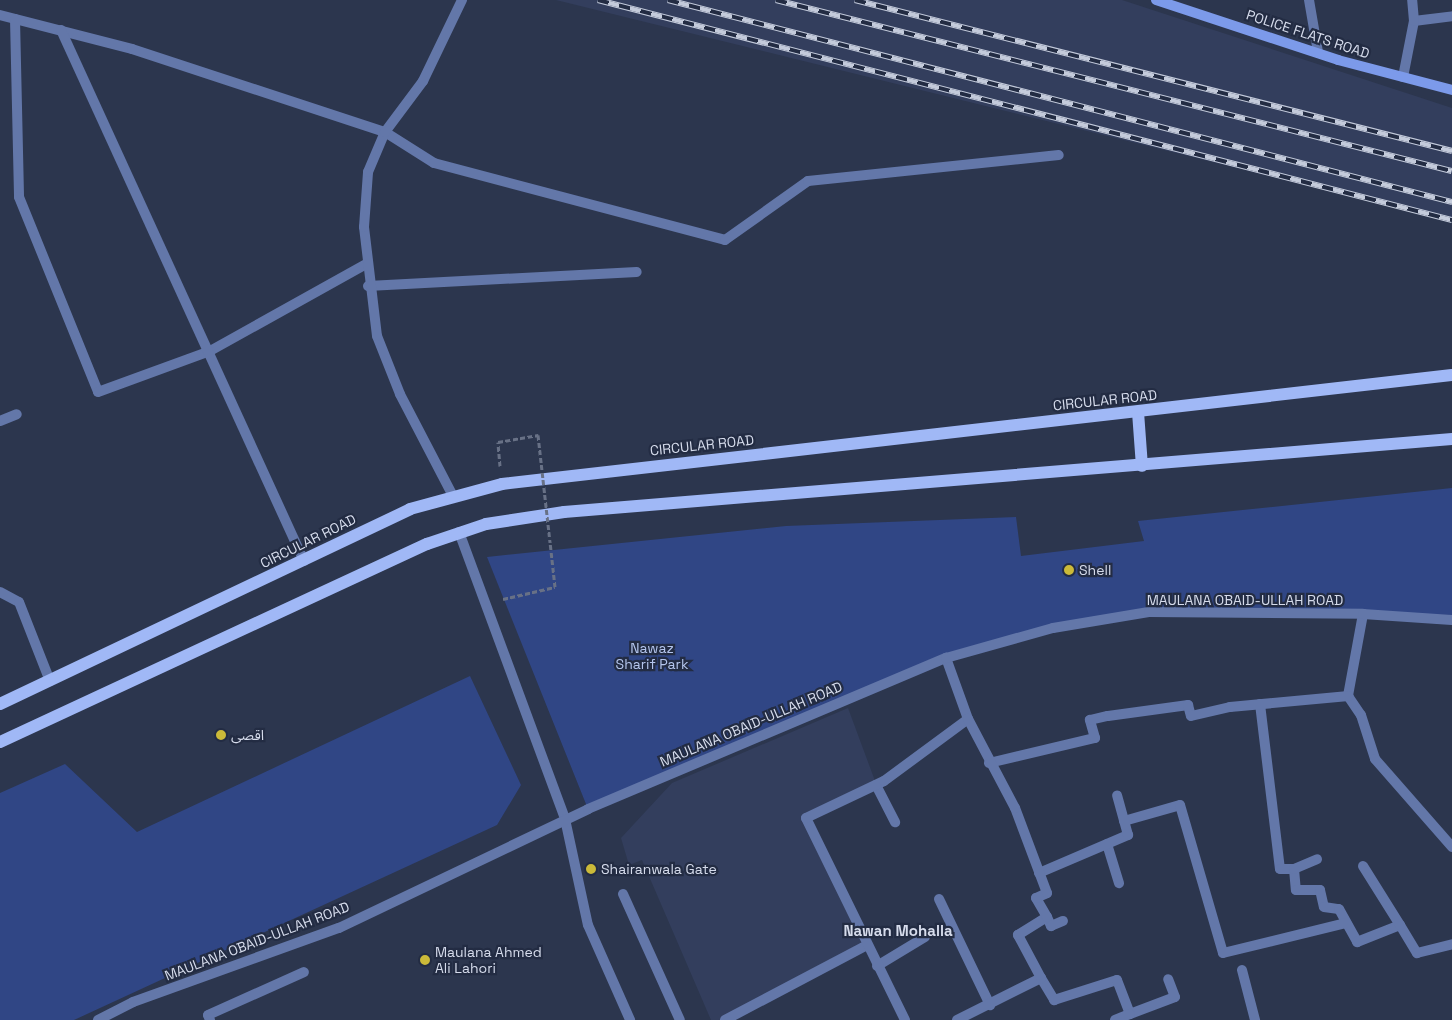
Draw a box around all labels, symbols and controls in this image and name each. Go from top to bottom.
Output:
street label: POLICE FLATS ROAD [1244,6,1372,62]
street label: CIRCULAR ROAD [1052,386,1158,414]
street label: CIRCULAR ROAD [649,431,755,459]
street label: CIRCULAR ROAD [257,511,359,571]
place label: Shell [1079,562,1111,578]
marker: Shell [1063,564,1075,576]
street label: MAULANA OBAID-ULLAH ROAD [1147,592,1343,608]
park label: Nawaz Sharif Park [616,640,688,672]
street label: MAULANA OBAID-ULLAH ROAD [657,678,845,770]
place label: اقصی [231,727,264,743]
marker: اقصی [215,729,227,741]
place label: Shairanwala Gate [601,861,717,877]
marker: Shairanwala Gate [585,863,597,875]
street label: MAULANA OBAID-ULLAH ROAD [162,898,352,984]
district label: Nawan Mohalla [843,922,953,940]
place label: Maulana Ahmed Ali Lahori [435,944,542,976]
marker: Maulana Ahmed Ali Lahori [419,954,431,966]

